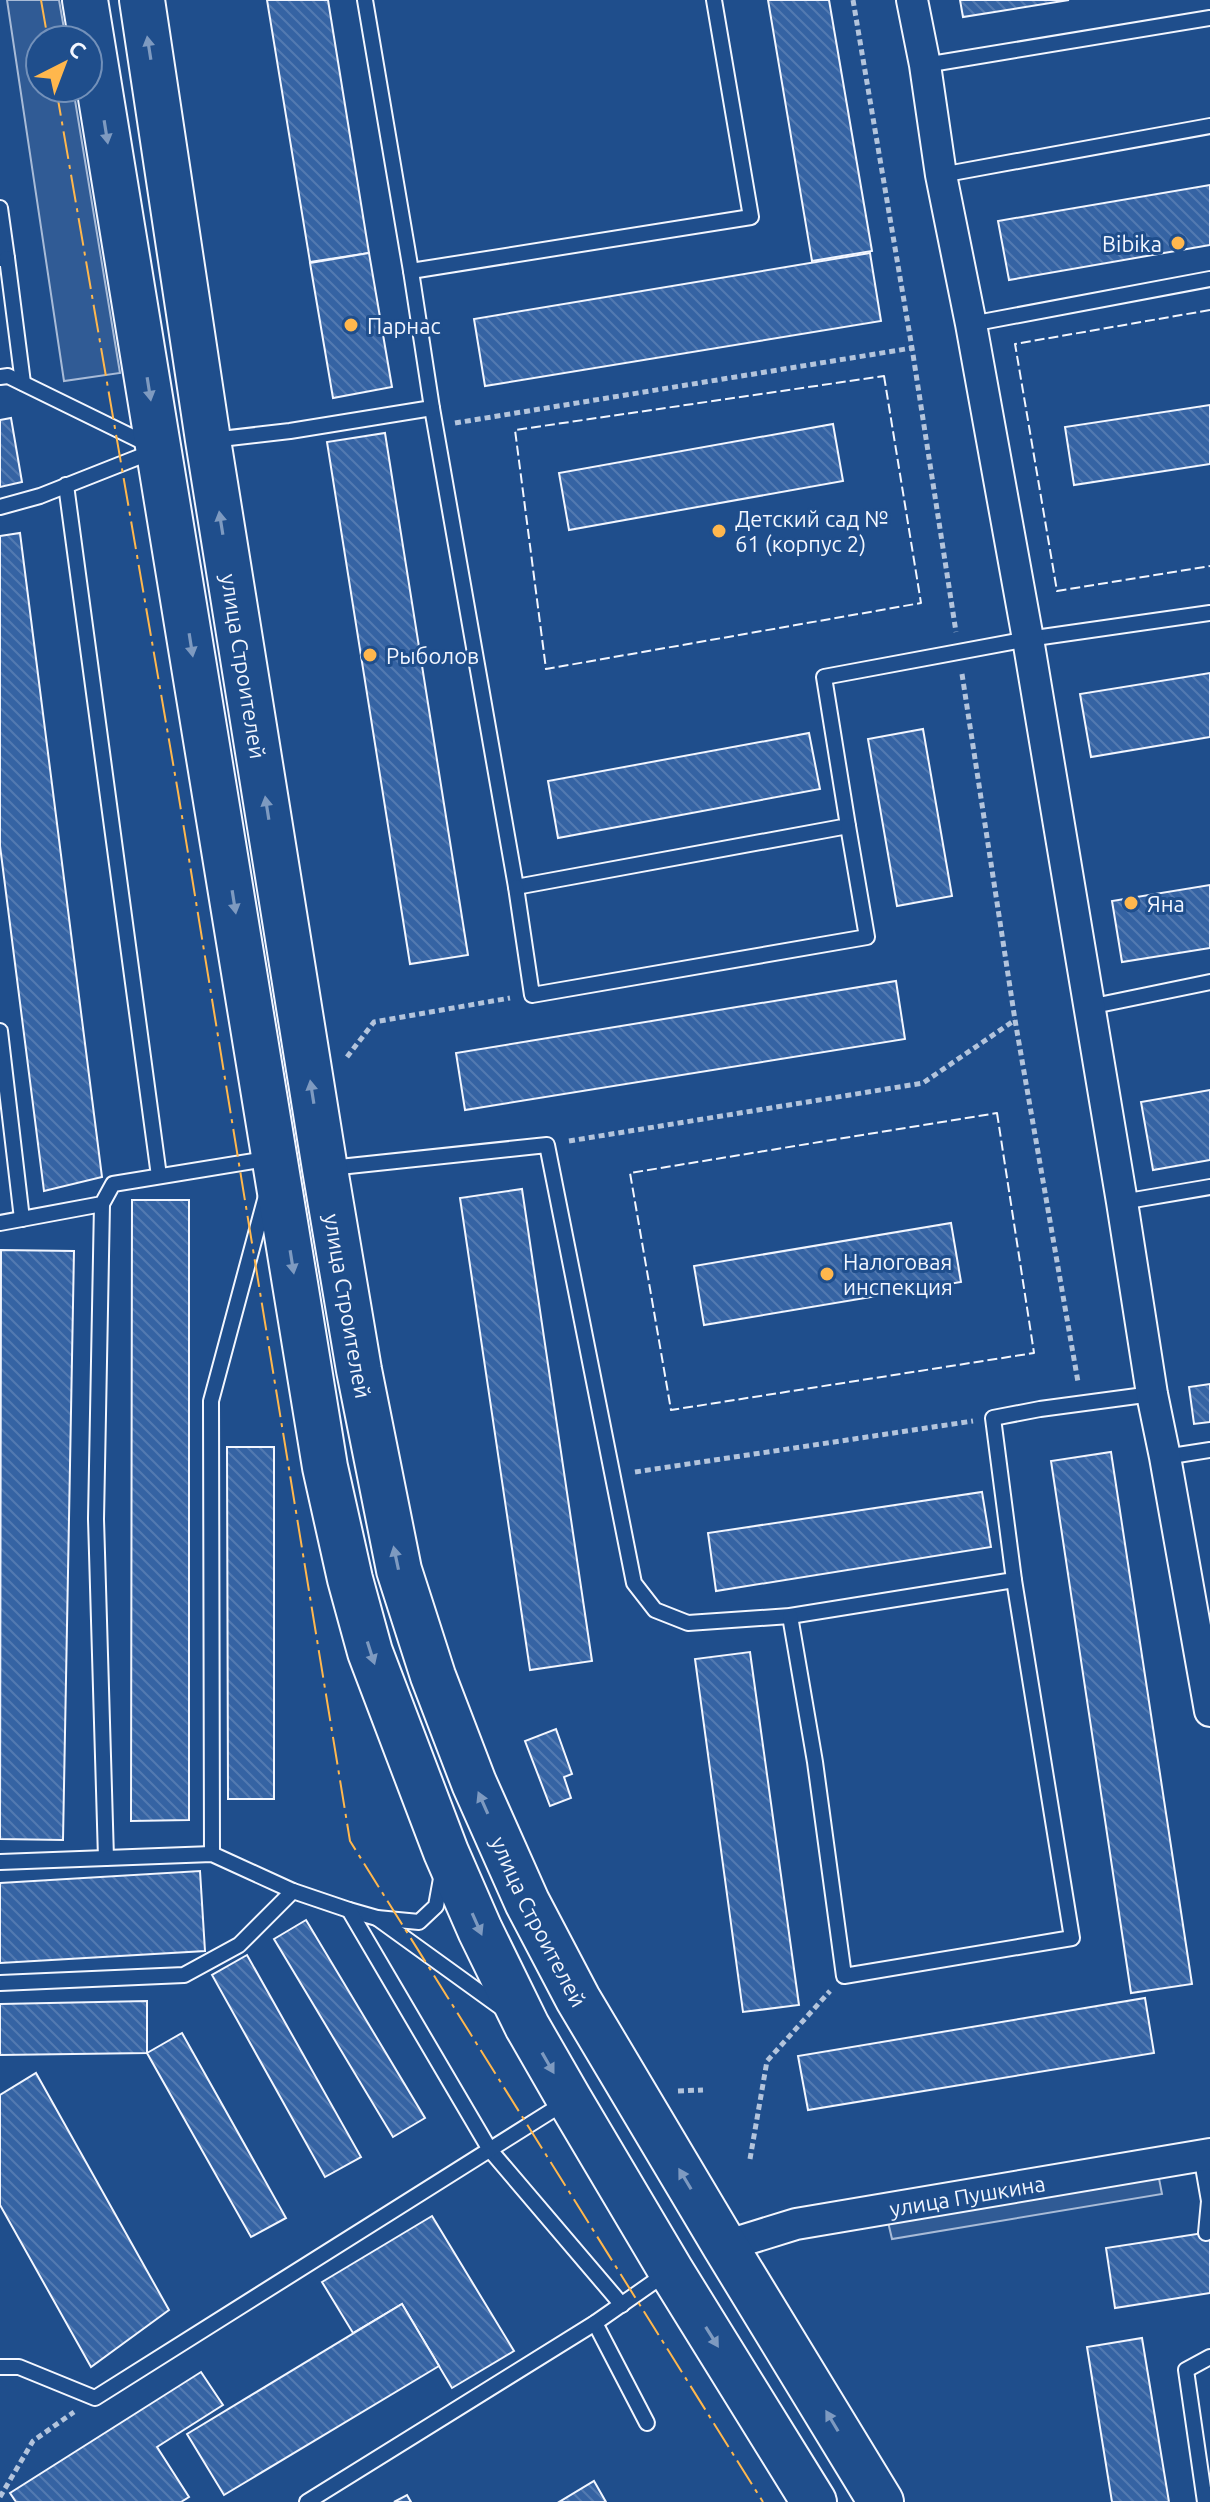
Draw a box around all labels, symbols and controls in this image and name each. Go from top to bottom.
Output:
north arrow [24,24,104,104]
text: С [64,35,91,63]
one-way arrow [142,35,155,60]
one-way arrow [101,120,113,145]
place label: Bibika [1102,231,1162,256]
marker: Bibika [1169,234,1187,252]
place label: Парнас [367,313,441,338]
marker: Парнас [342,316,360,334]
one-way arrow [143,377,155,402]
place label: Детский сад № 61 (корпус 2) [735,506,889,557]
one-way arrow [215,510,227,535]
marker: Детский сад № 61 (корпус 2) [710,522,728,540]
street label: улица Строителей [217,572,271,760]
one-way arrow [185,633,198,658]
place label: Рыболов [386,643,479,668]
marker: Рыболов [361,646,379,664]
one-way arrow [260,795,273,820]
one-way arrow [228,890,240,915]
place label: Яна [1147,891,1185,916]
marker: Яна [1122,894,1140,912]
one-way arrow [306,1079,318,1104]
street label: улица Строителей [320,1212,377,1400]
place label: Налоговая инспекция [843,1249,953,1299]
one-way arrow [286,1250,299,1275]
marker: Налоговая инспекция [818,1265,836,1283]
one-way arrow [390,1545,402,1570]
one-way arrow [365,1642,378,1666]
one-way arrow [476,1791,489,1814]
street label: улица Строителей [487,1832,592,2011]
one-way arrow [471,1912,484,1935]
one-way arrow [541,2052,555,2074]
one-way arrow [678,2168,692,2190]
street label: улица Пушкина [888,2170,1047,2220]
one-way arrow [704,2326,718,2348]
one-way arrow [825,2410,839,2432]

